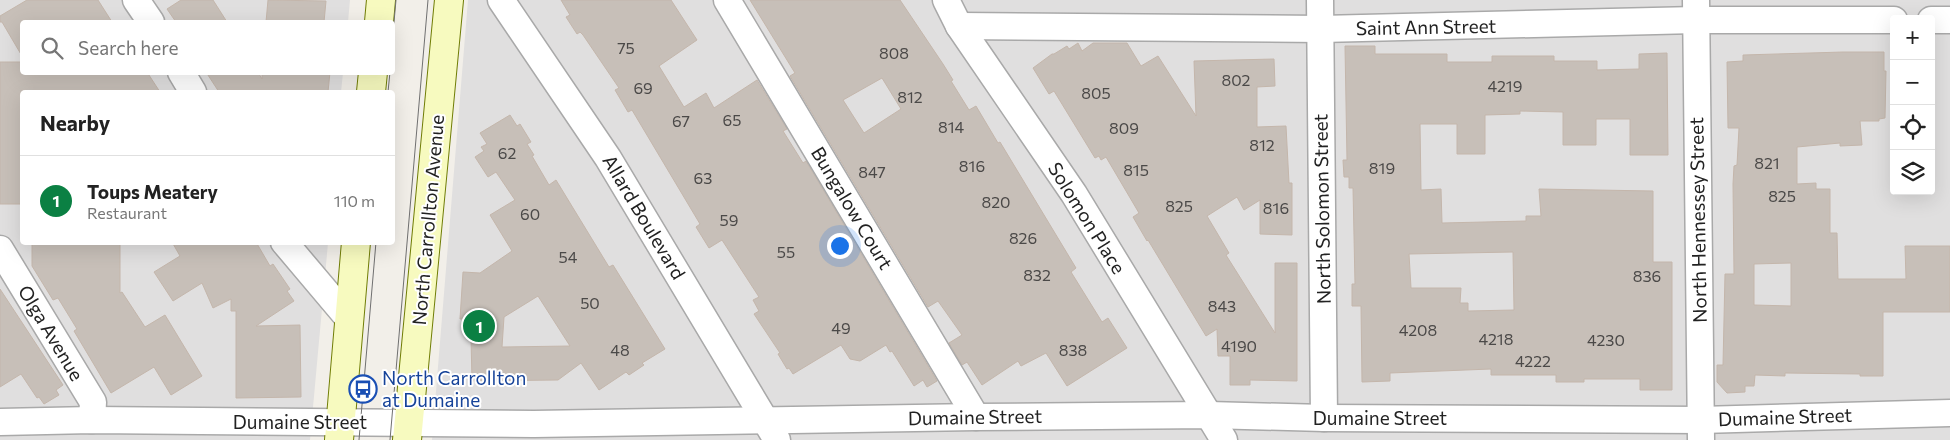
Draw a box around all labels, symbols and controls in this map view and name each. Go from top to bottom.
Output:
street label: Saint Ann Street [1356,14,1497,39]
map controls [1890,15,1935,195]
button: + [1890,15,1935,60]
search box [20,20,395,75]
icon: search [38,34,66,62]
text: Search here [78,36,178,59]
house number: 75 [617,38,635,57]
house number: 808 [879,43,909,62]
button: − [1890,60,1935,105]
house number: 802 [1222,70,1251,89]
house number: 4219 [1488,76,1522,95]
house number: 69 [633,78,653,97]
house number: 805 [1081,83,1111,102]
house number: 812 [897,87,923,106]
button: locate [1890,105,1935,150]
text: Nearby [40,110,110,135]
house number: 65 [723,110,741,129]
house number: 67 [672,111,690,130]
street label: North Solomon Street [1308,113,1335,304]
street label: North Carrollton Avenue [407,114,448,326]
house number: 814 [938,117,964,136]
street label: North Hennessey Street [1684,117,1711,323]
house number: 809 [1109,118,1139,137]
house number: 812 [1249,135,1275,154]
street label: Bungalow Court [807,142,898,273]
house number: 62 [498,143,516,162]
street label: Allard Boulevard [598,150,691,283]
button: layers [1890,150,1935,195]
house number: 821 [1754,153,1780,172]
house number: 816 [959,156,985,175]
street label: Solomon Place [1044,158,1131,278]
house number: 819 [1369,158,1395,177]
house number: 815 [1123,160,1149,179]
house number: 847 [858,162,886,181]
house number: 63 [694,168,712,187]
text: Toups Meatery [87,180,218,203]
house number: 825 [1768,186,1796,205]
text: 1 [52,191,60,210]
text: 110 m [334,191,375,210]
house number: 820 [982,192,1010,211]
house number: 825 [1165,196,1193,215]
house number: 816 [1263,198,1289,217]
text: Restaurant [87,203,167,222]
house number: 60 [520,204,540,223]
house number: 59 [720,210,738,229]
house number: 826 [1009,228,1037,247]
your location [827,233,853,259]
house number: 55 [777,242,795,261]
house number: 54 [559,247,578,266]
house number: 832 [1023,265,1051,284]
house number: 836 [1633,266,1661,285]
street label: Olga Avenue [14,281,89,385]
house number: 50 [580,293,600,312]
house number: 843 [1208,296,1236,315]
pin: 1 [463,307,495,345]
house number: 49 [831,318,851,337]
house number: 4208 [1399,320,1437,339]
house number: 4218 [1479,329,1513,348]
house number: 4230 [1587,330,1625,349]
house number: 4190 [1221,336,1257,355]
house number: 48 [610,340,630,359]
house number: 838 [1059,340,1087,359]
house number: 4222 [1515,351,1551,370]
place label: North Carrollton at Dumaine [382,366,526,411]
bus stop icon: North Carrollton at Dumaine [348,374,378,404]
street label: Dumaine Street [1717,403,1853,430]
street label: Dumaine Street [908,404,1043,429]
street label: Dumaine Street [1313,406,1447,429]
street label: Dumaine Street [233,410,367,433]

